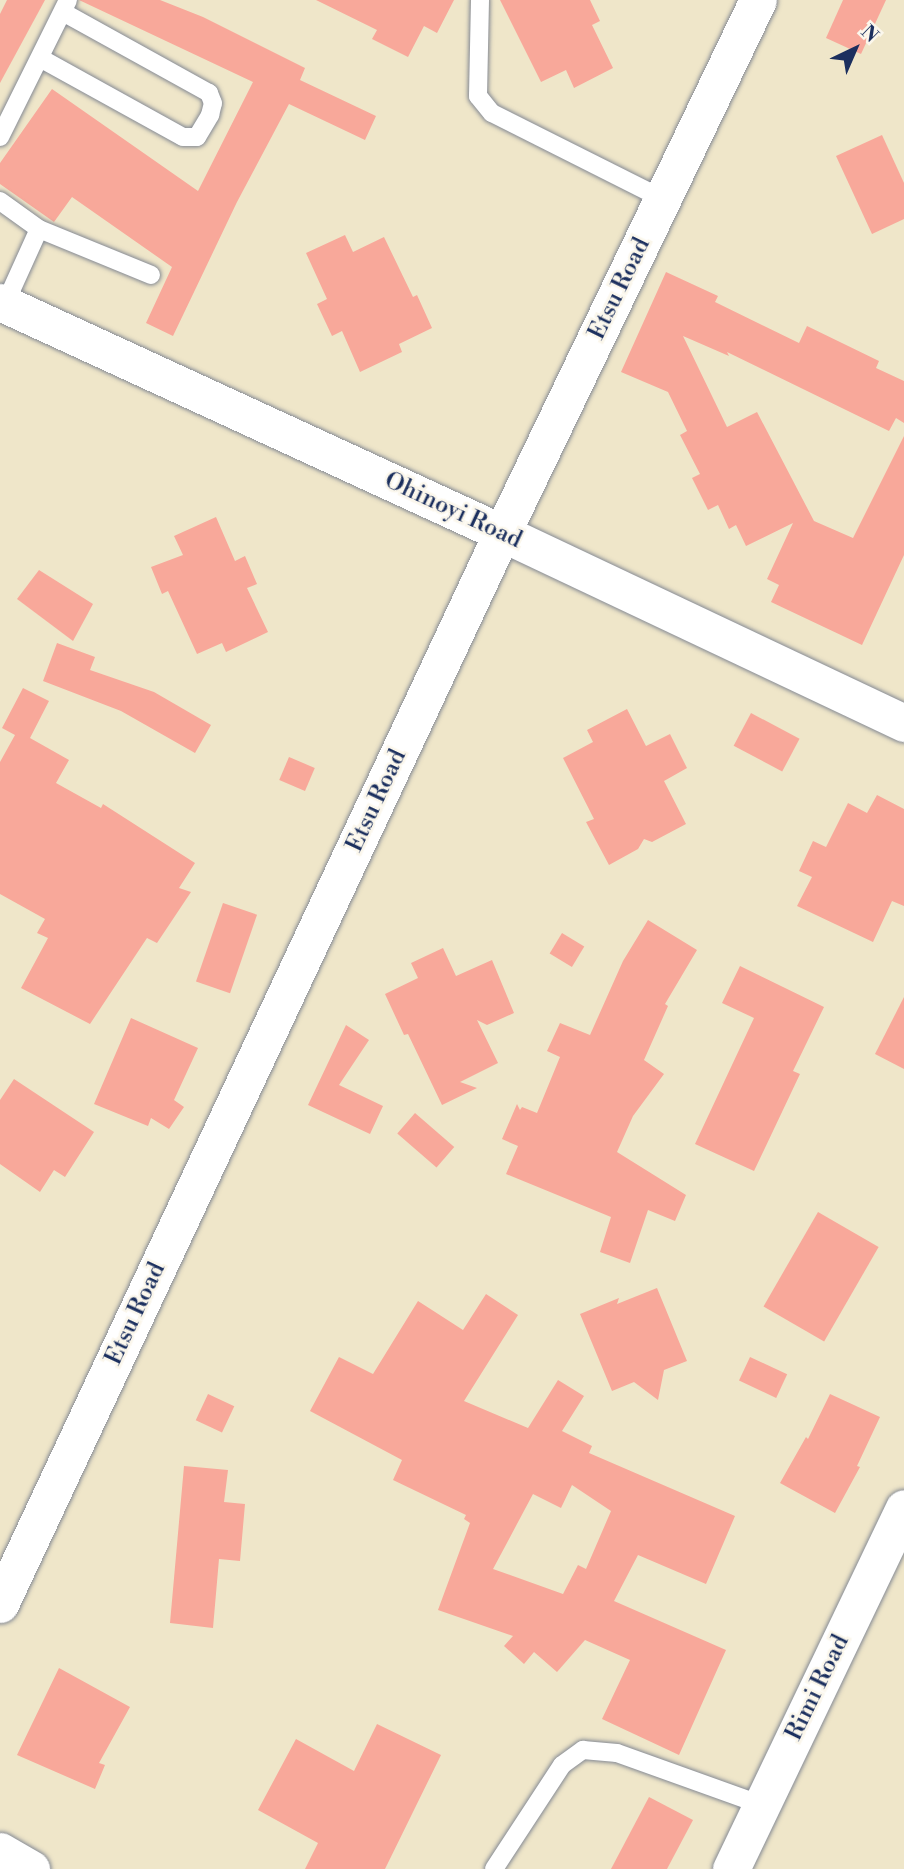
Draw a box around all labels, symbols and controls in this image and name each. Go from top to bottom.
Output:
north arrow [820,14,890,84]
text: N [856,20,883,48]
street label: Etsu Road [583,233,657,345]
street label: Ohinoyi Road [380,467,526,555]
street label: Etsu Road [341,745,413,857]
street label: Etsu Road [100,1258,172,1370]
street label: Rimi Road [780,1630,856,1746]

